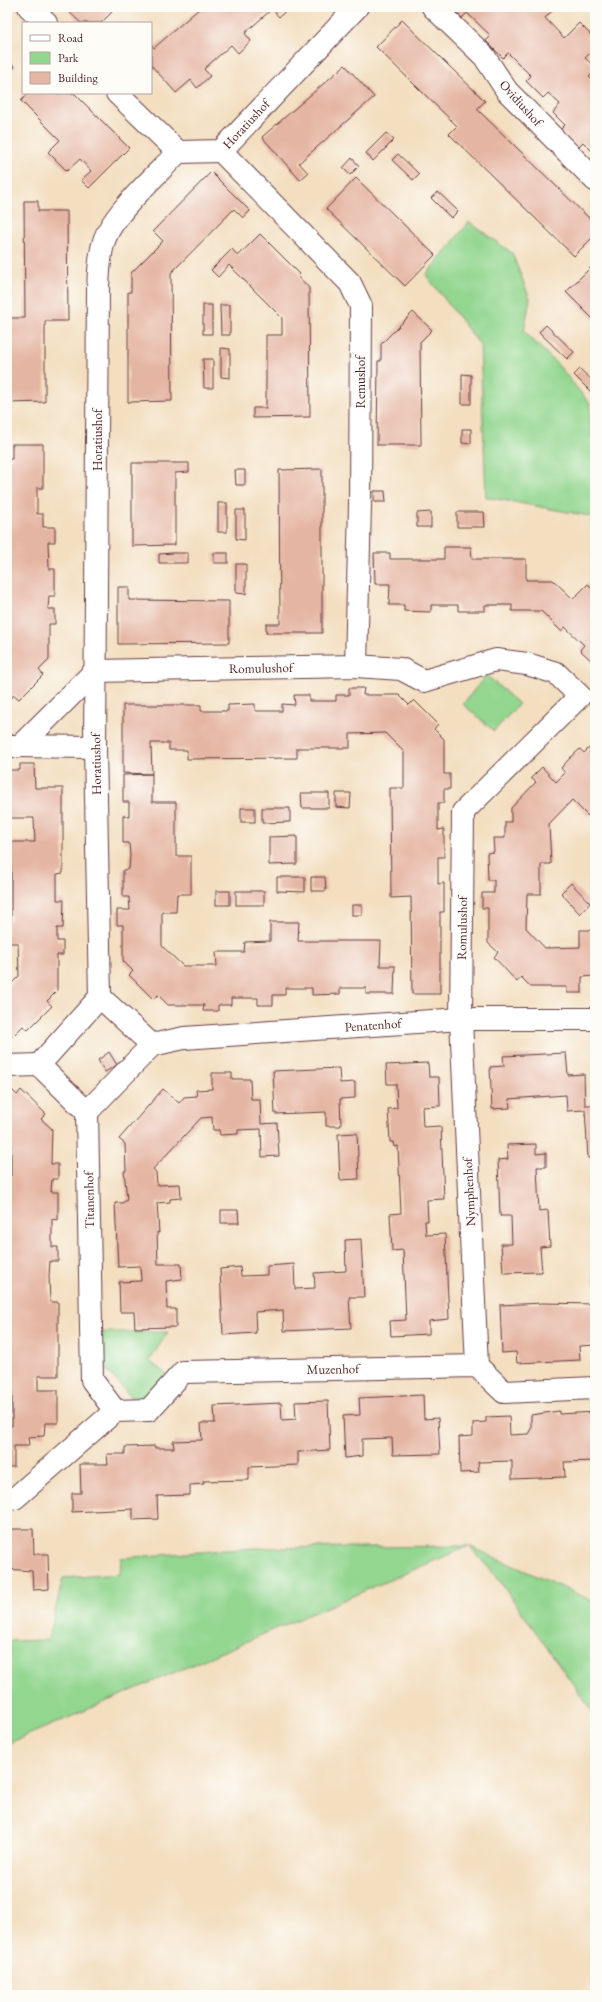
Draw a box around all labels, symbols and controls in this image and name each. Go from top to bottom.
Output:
legend [22,22,152,94]
text: Road [58,30,84,46]
text: Park [58,50,79,66]
text: Building [58,70,99,86]
street label: Ovidiushof [496,76,548,131]
street label: Horatiushof [219,94,275,152]
street label: Remushof [352,354,369,408]
street label: Horatiushof [89,407,106,471]
street label: Romulushof [229,659,295,677]
street label: Horatiushof [87,731,105,795]
street label: Romulushof [453,894,471,960]
street label: Penatenhof [344,1014,404,1035]
street label: Nymphenhof [459,1155,479,1227]
street label: Titanenhof [80,1169,98,1229]
street label: Muzenhof [307,1360,361,1378]

